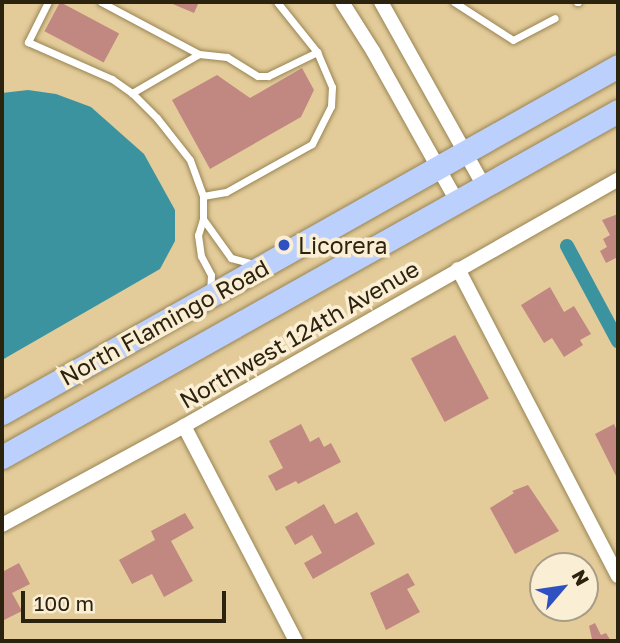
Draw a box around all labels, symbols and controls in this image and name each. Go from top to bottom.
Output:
place label: Licorera [298,231,387,259]
marker: Licorera [276,237,292,253]
street label: North Flamingo Road [55,253,273,391]
street label: Northwest 124th Avenue [175,254,423,414]
north arrow [529,552,599,622]
text: N [567,566,595,589]
scale bar [24,576,229,620]
text: 100 m [34,590,94,616]

